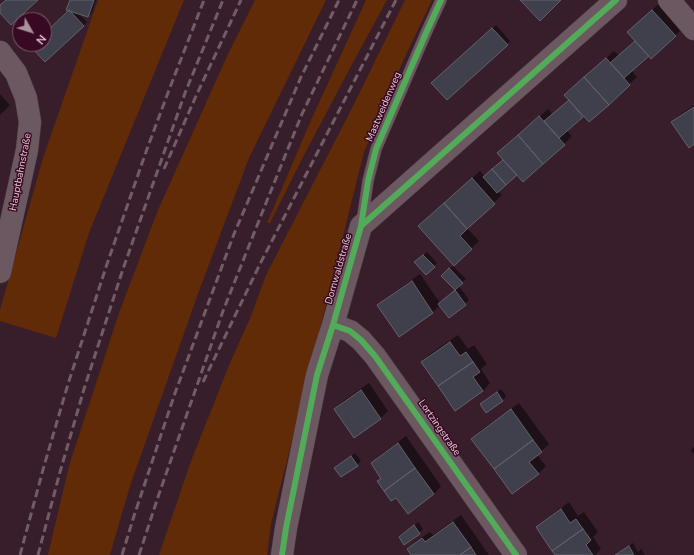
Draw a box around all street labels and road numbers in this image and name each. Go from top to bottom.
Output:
street label: Mastweidenweg [364,70,404,144]
street label: Hauptbahnstraße [8,132,34,212]
street label: Dornwaldstraße [323,232,355,306]
street label: Lortzingstraße [415,398,463,458]

